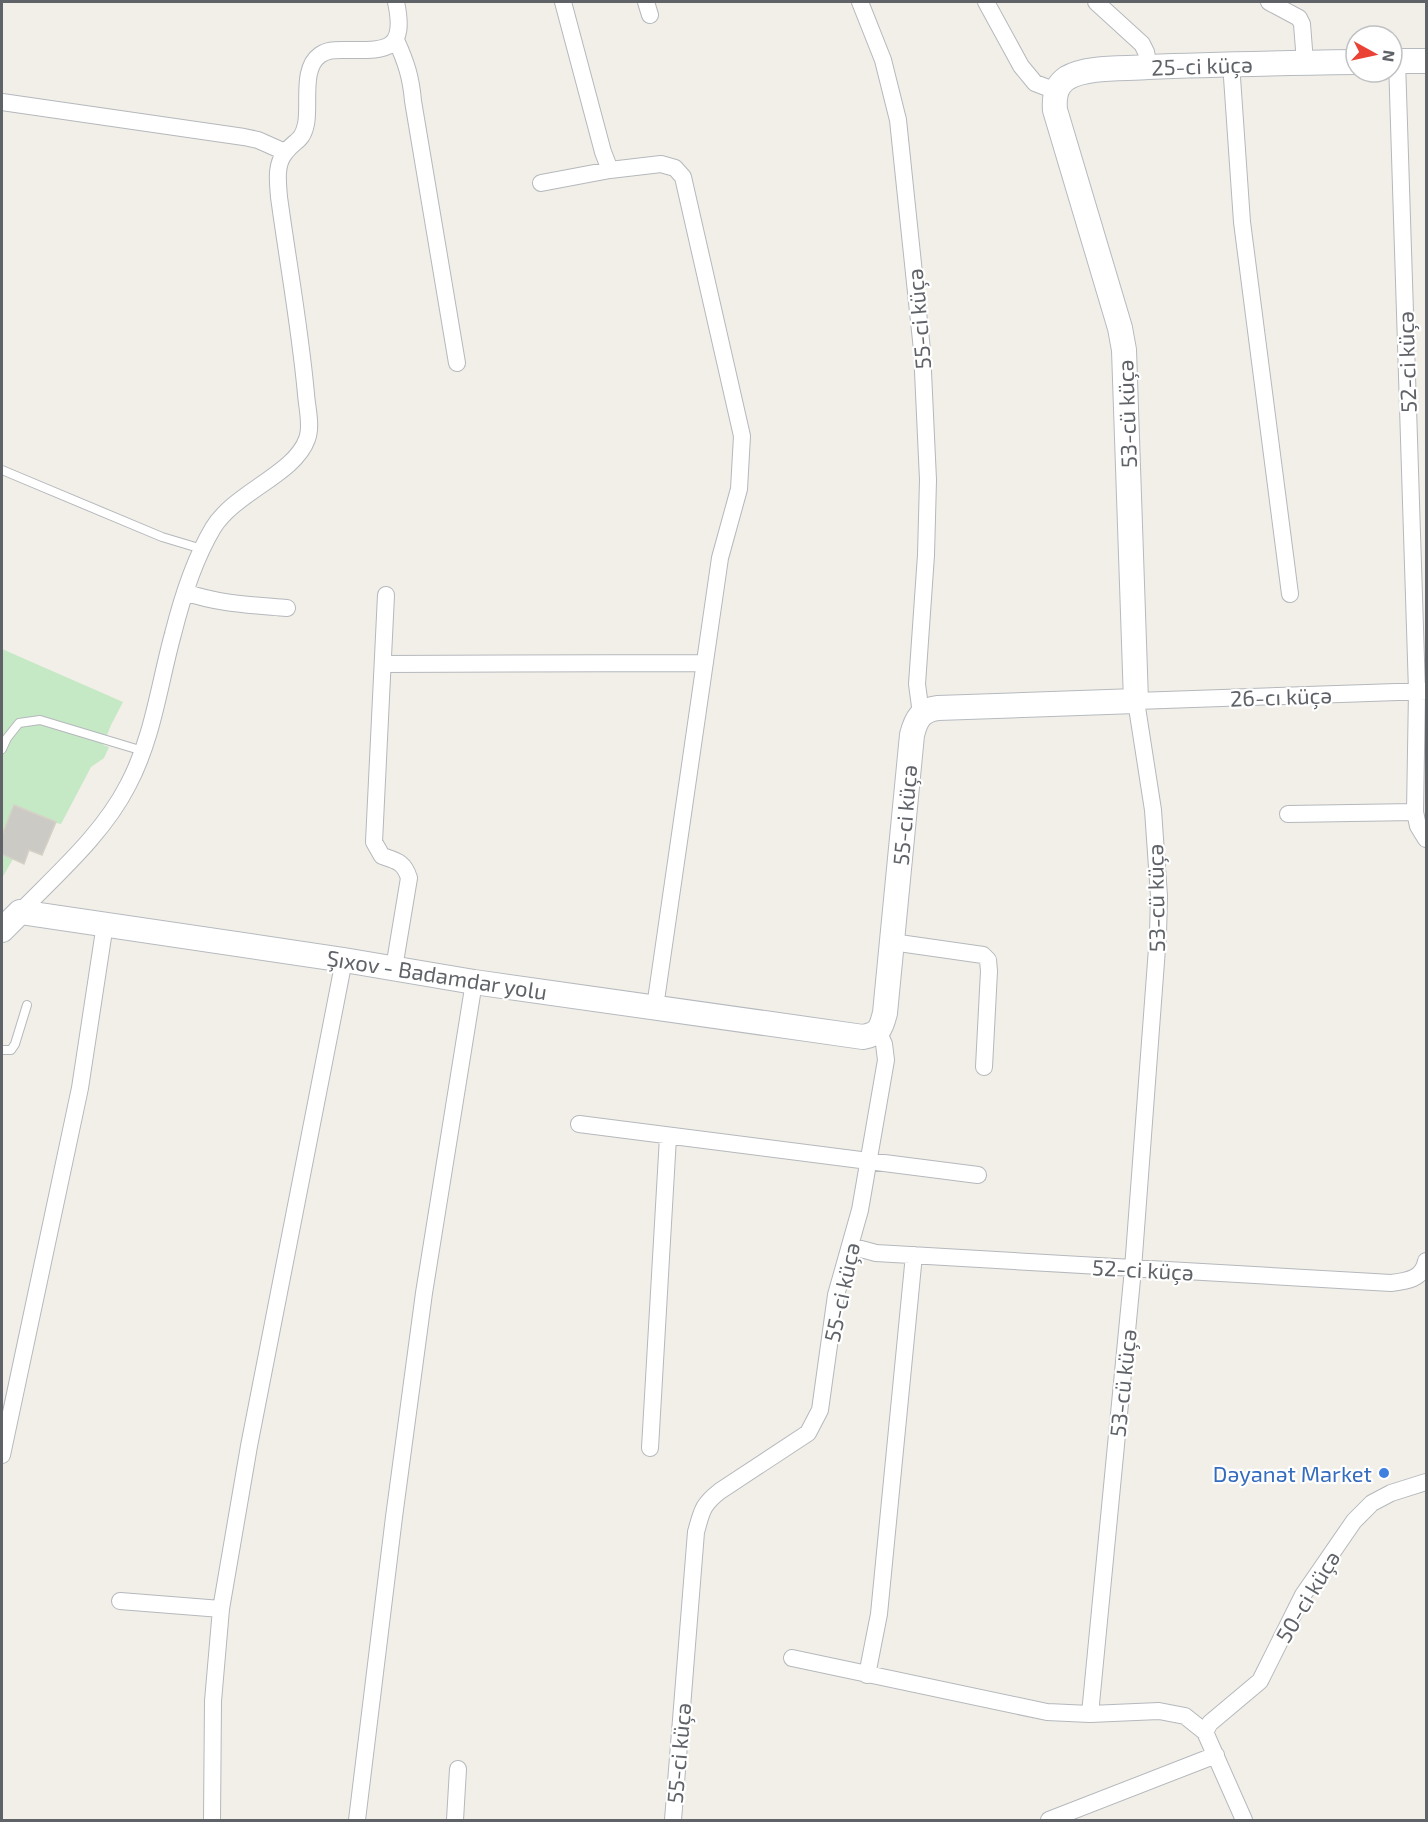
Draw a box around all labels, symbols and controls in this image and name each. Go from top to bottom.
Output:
north arrow [1344,24,1404,84]
text: N [1379,49,1400,63]
street label: 25-ci küçə [1151,50,1253,82]
street label: 55-ci küçə [901,267,937,370]
street label: 52-ci küçə [1391,311,1423,413]
street label: 53-cü küçə [1111,359,1143,469]
street label: 26-cı küçə [1229,681,1333,713]
street label: 55-ci küçə [887,764,923,867]
street label: 53-cü küçə [1141,844,1171,952]
street label: Şıxov - Badamdar yolu [325,944,549,1006]
street label: 55-ci küçə [818,1240,866,1344]
street label: 52-ci küçə [1092,1253,1194,1287]
street label: 53-cü küçə [1103,1328,1143,1438]
place label: Dəyanət Market [1213,1460,1372,1486]
marker: Dəyanət Market [1377,1466,1391,1480]
street label: 50-ci küçə [1269,1545,1346,1648]
street label: 55-ci küçə [661,1702,697,1805]

